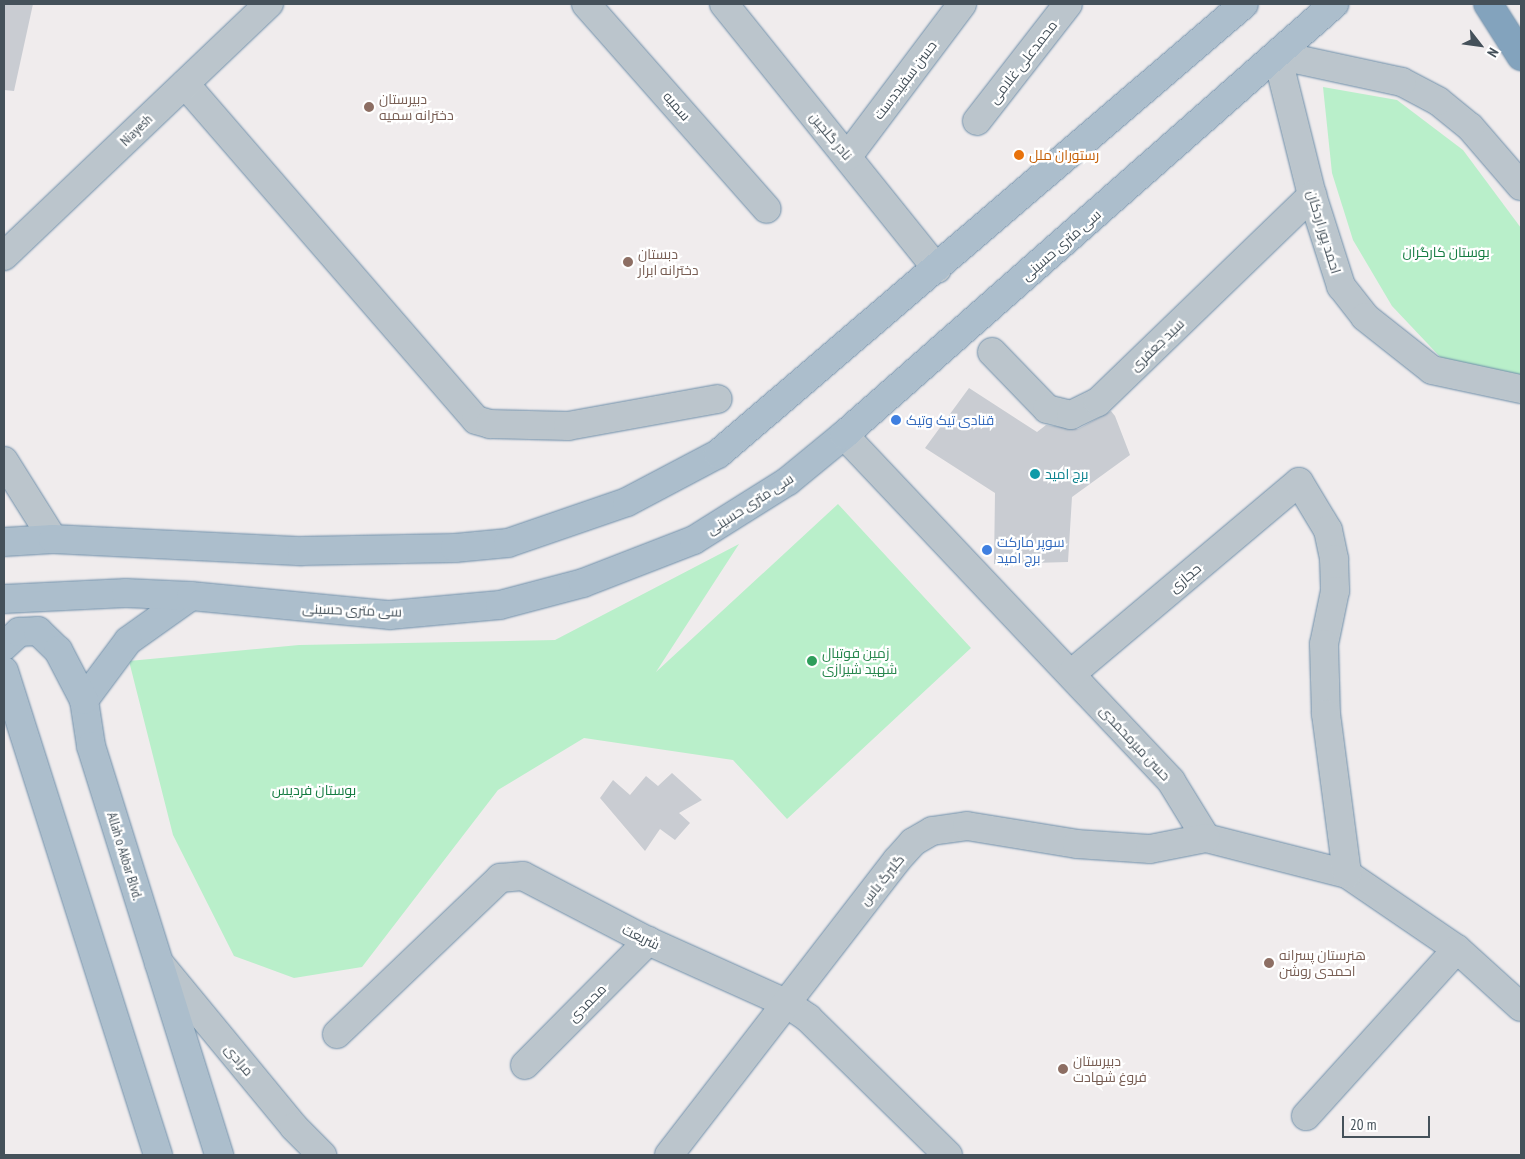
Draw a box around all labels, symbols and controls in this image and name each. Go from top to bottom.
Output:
street label: محمدعلی غلامی [985,17,1061,107]
north arrow [1455,20,1505,70]
street label: حسن سفیددست [870,37,940,123]
text: N [1483,45,1503,60]
street label: سمیه [660,88,694,124]
place label: دبیرستان دخترانه سمیه [379,91,454,124]
marker: دبیرستان دخترانه سمیه [363,101,375,113]
street label: نادر گلچین [806,109,856,163]
street label: Niayesh [116,111,156,149]
place label: رستوران ملل [1029,147,1099,163]
marker: رستوران ملل [1013,149,1025,161]
street label: احمد پور اردکان [1303,188,1345,276]
street label: سی متری حسینی [1018,206,1104,284]
park label: بوستان کارگران [1402,244,1490,260]
place label: دبستان دخترانه ابرار [638,246,699,278]
marker: دبستان دخترانه ابرار [622,256,634,268]
street label: سید جعفری [1127,315,1187,375]
place label: قنادی تیک وتیک [906,412,994,428]
marker: قنادی تیک وتیک [890,414,902,426]
place label: برج امید [1045,466,1088,482]
marker: برج امید [1029,468,1041,480]
street label: سی متری حسینی [703,470,797,538]
place label: سوپر مارکت برج امید [997,534,1065,566]
marker: سوپر مارکت برج امید [981,544,993,556]
street label: حجازی [1166,560,1204,596]
street label: سی متری حسینی [302,600,402,620]
place label: زمین فوتبال شهید شیرازی [822,645,897,678]
marker: زمین فوتبال شهید شیرازی [806,655,818,667]
street label: حسن میرمحمدی [1096,702,1174,784]
park label: بوستان فردیس [272,782,356,798]
street label: Allah o Akbar Blvd. [104,810,146,902]
street label: گلبرگ یاس [856,851,908,909]
street label: شریعت [620,921,662,953]
place label: هنرستان پسرانه احمدی روشن [1279,947,1366,980]
marker: هنرستان پسرانه احمدی روشن [1263,957,1275,969]
street label: محمدی [564,980,610,1026]
street label: مرادی [221,1041,257,1079]
place label: دبیرستان فروغ شهادت [1073,1053,1147,1086]
marker: دبیرستان فروغ شهادت [1057,1063,1069,1075]
scale bar [1345,1106,1432,1138]
text: 20 m [1350,1115,1376,1134]

